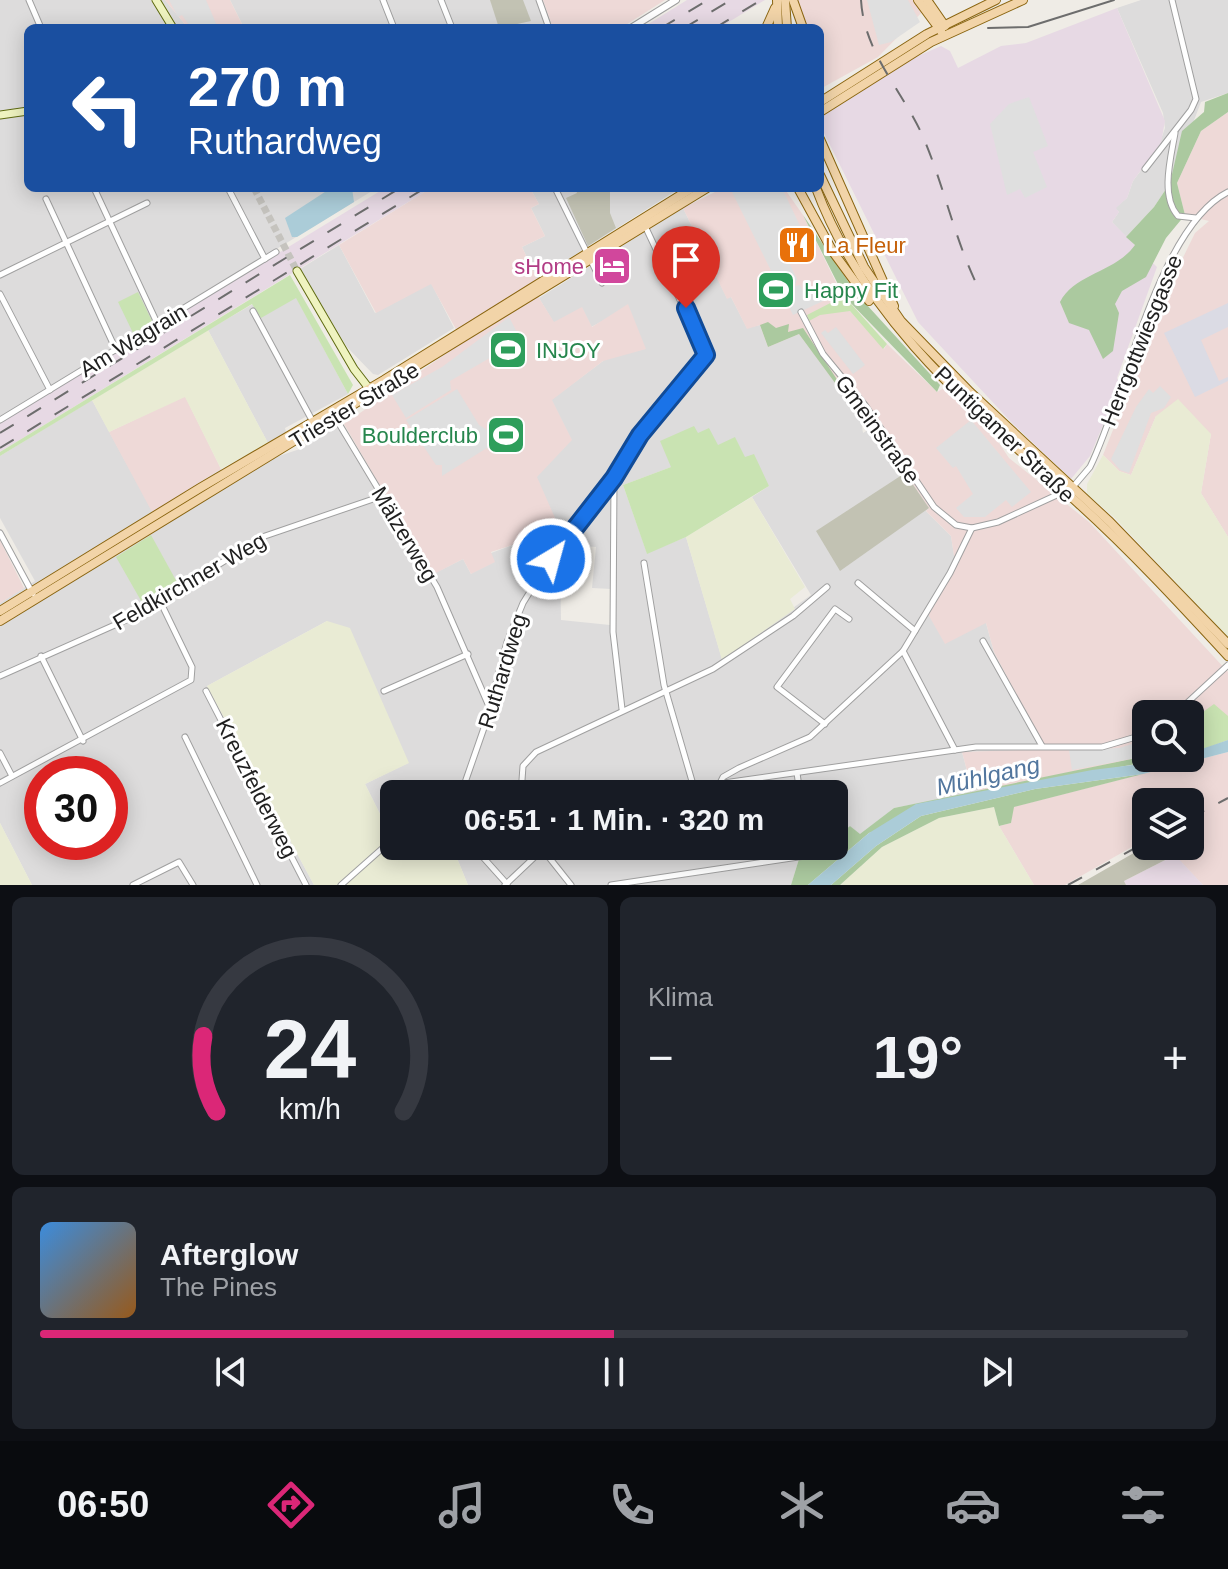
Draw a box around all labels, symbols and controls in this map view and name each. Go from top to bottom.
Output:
text: 270 m [188,55,347,118]
icon: left [56,56,160,160]
text: Ruthardweg [188,121,382,162]
restaurant icon: La Fleur [776,224,818,266]
pin [652,226,720,308]
place label: La Fleur [825,233,906,258]
icon: arrive [664,238,708,282]
hotel icon: sHome [591,245,633,287]
street label: Herrgottwiesgasse [1096,251,1187,429]
place label: sHome [514,254,584,279]
sports icon: Happy Fit [755,269,797,311]
place label: Happy Fit [804,278,898,303]
street label: Am Wagrain [75,299,191,382]
sports icon: INJOY [487,329,529,371]
place label: INJOY [536,338,601,363]
street label: Triester Straße [285,357,423,454]
street label: Puntigamer Straße [930,361,1080,507]
street label: Gmeinstraße [830,371,925,488]
sports icon: Boulderclub [485,414,527,456]
place label: Boulderclub [362,423,478,448]
street label: Mälzerweg [366,482,443,586]
position arrow [509,517,593,601]
street label: Feldkirchner Weg [109,528,270,635]
street label: Ruthardweg [473,611,532,732]
map controls [1132,700,1204,860]
button: search [1132,700,1204,772]
street label: Kreuzfelderweg [211,714,302,862]
water label: Mühlgang [933,750,1043,801]
speed limit sign: 30 [24,756,128,860]
button: layers [1132,788,1204,860]
text: 06:51 · 1 Min. · 320 m [464,803,764,836]
text: Klima [648,982,713,1012]
text: 24 [264,1003,356,1096]
text: 19° [873,1024,963,1091]
text: − [648,1033,674,1082]
text: + [1162,1033,1188,1082]
text: km/h [279,1093,341,1125]
text: Afterglow [160,1238,298,1271]
text: The Pines [160,1272,277,1302]
icon: previous [209,1350,253,1394]
icon: pause [592,1350,636,1394]
icon: next [975,1350,1019,1394]
icon: directions [263,1477,319,1533]
icon: music [434,1477,490,1533]
icon: phone [604,1477,660,1533]
icon: climate [774,1477,830,1533]
icon: car [945,1477,1001,1533]
icon: filters [1115,1477,1171,1533]
text: 06:50 [57,1484,149,1525]

